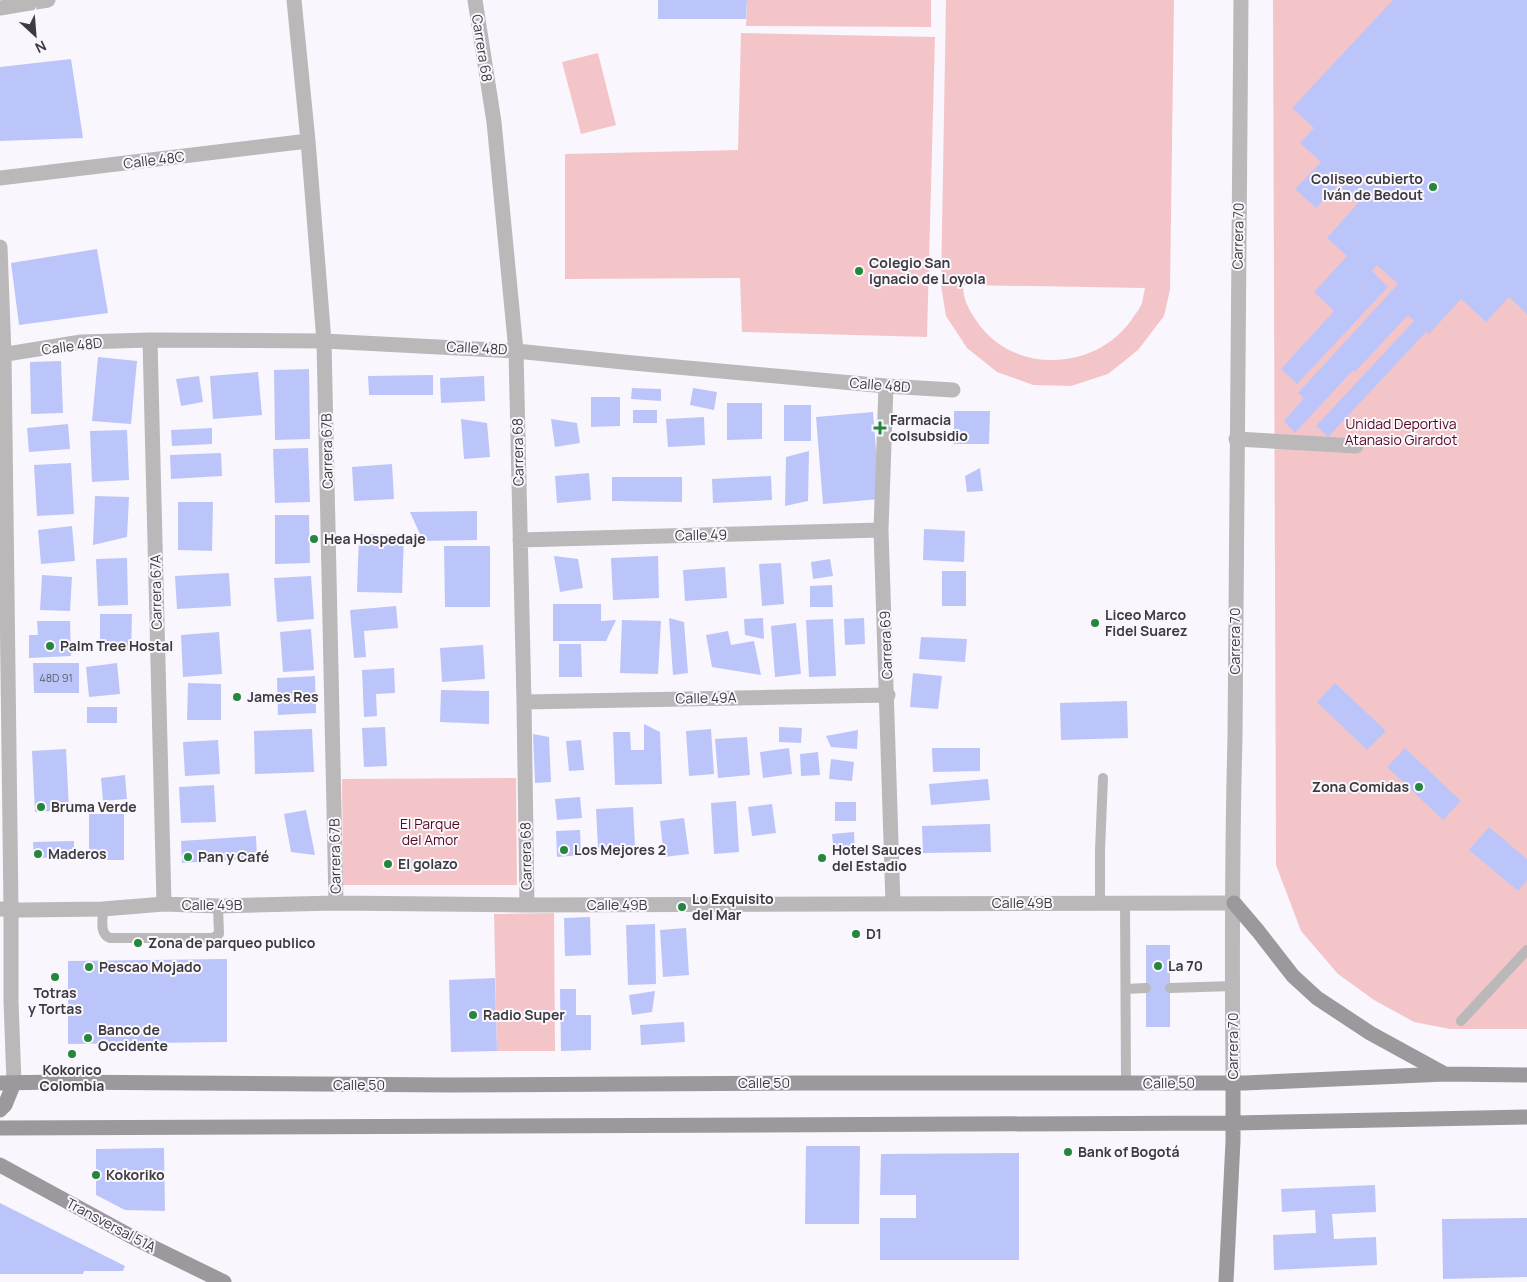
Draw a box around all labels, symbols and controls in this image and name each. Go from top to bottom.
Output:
north arrow [10,10,60,60]
street label: Carrera 68 [468,13,497,83]
text: N [32,36,50,58]
street label: Calle 48C [122,146,186,173]
place label: Coliseo cubierto Iván de Bedout [1311,169,1423,204]
marker: Coliseo cubierto Iván de Bedout [1427,181,1439,193]
street label: Carrera 70 [1227,202,1248,270]
place label: Colegio San Ignacio de Loyola [869,253,986,288]
marker: Colegio San Ignacio de Loyola [853,265,865,277]
street label: Calle 48D [40,332,103,359]
street label: Calle 48D [446,336,508,359]
street label: Calle 48D [849,373,911,396]
place label: Farmacia colsubsidio [890,410,968,445]
street label: Carrera 67B [316,413,337,489]
park label: Unidad Deportiva Atanasio Girardot [1345,414,1458,449]
street label: Carrera 68 [507,418,528,486]
marker: Farmacia colsubsidio [874,422,886,434]
street label: Calle 49 [675,525,727,544]
place label: Hea Hospedaje [324,529,426,548]
marker: Hea Hospedaje [308,533,320,545]
street label: Carrera 67A [145,554,166,630]
place label: Liceo Marco Fidel Suarez [1105,605,1187,640]
street label: Carrera 70 [1225,608,1244,674]
street label: Carrera 69 [875,610,896,680]
marker: Liceo Marco Fidel Suarez [1089,617,1101,629]
place label: Palm Tree Hostal [60,636,173,655]
marker: Palm Tree Hostal [44,640,56,652]
house number: 48D 91 [39,670,73,685]
place label: James Res [247,687,319,706]
street label: Calle 49A [675,687,737,708]
marker: James Res [231,691,243,703]
place label: Zona Comidas [1312,777,1409,796]
marker: Zona Comidas [1413,781,1425,793]
place label: Bruma Verde [51,797,137,816]
marker: Bruma Verde [35,801,47,813]
park label: El Parque del Amor [400,814,460,849]
street label: Carrera 67B [324,818,345,894]
street label: Carrera 68 [515,822,536,890]
place label: Los Mejores 2 [574,840,666,859]
place label: Hotel Sauces del Estadio [832,840,922,875]
place label: Maderos [48,844,107,863]
marker: Los Mejores 2 [558,844,570,856]
place label: Pan y Café [198,847,269,866]
marker: Maderos [32,848,44,860]
marker: Pan y Café [182,851,194,863]
marker: Hotel Sauces del Estadio [816,852,828,864]
place label: El golazo [398,854,458,873]
marker: El golazo [382,858,394,870]
place label: Lo Exquisito del Mar [692,889,774,924]
street label: Calle 49B [992,893,1053,912]
street label: Calle 49B [182,895,243,914]
street label: Calle 49B [587,895,648,914]
marker: Lo Exquisito del Mar [676,901,688,913]
place label: D1 [866,924,882,943]
marker: D1 [850,928,862,940]
place label: Zona de parqueo publico [148,933,316,952]
marker: Zona de parqueo publico [132,937,144,949]
place label: La 70 [1168,956,1203,975]
place label: Pescao Mojado [99,957,202,976]
marker: La 70 [1152,960,1164,972]
marker: Pescao Mojado [83,961,95,973]
marker: Totras y Tortas [49,971,61,983]
place label: Totras y Tortas [28,983,82,1018]
place label: Radio Super [483,1005,565,1024]
marker: Radio Super [467,1009,479,1021]
street label: Carrera 70 [1223,1013,1242,1079]
place label: Banco de Occidente [98,1020,168,1055]
marker: Banco de Occidente [82,1032,94,1044]
marker: Kokorico Colombia [66,1048,78,1060]
place label: Kokorico Colombia [40,1060,104,1095]
street label: Calle 50 [738,1073,790,1092]
street label: Calle 50 [1143,1073,1195,1092]
street label: Calle 50 [333,1075,385,1094]
place label: Bank of Bogotá [1078,1142,1180,1161]
marker: Bank of Bogotá [1062,1146,1074,1158]
place label: Kokoriko [106,1165,165,1184]
marker: Kokoriko [90,1169,102,1181]
street label: Transversal 51A [63,1193,159,1256]

